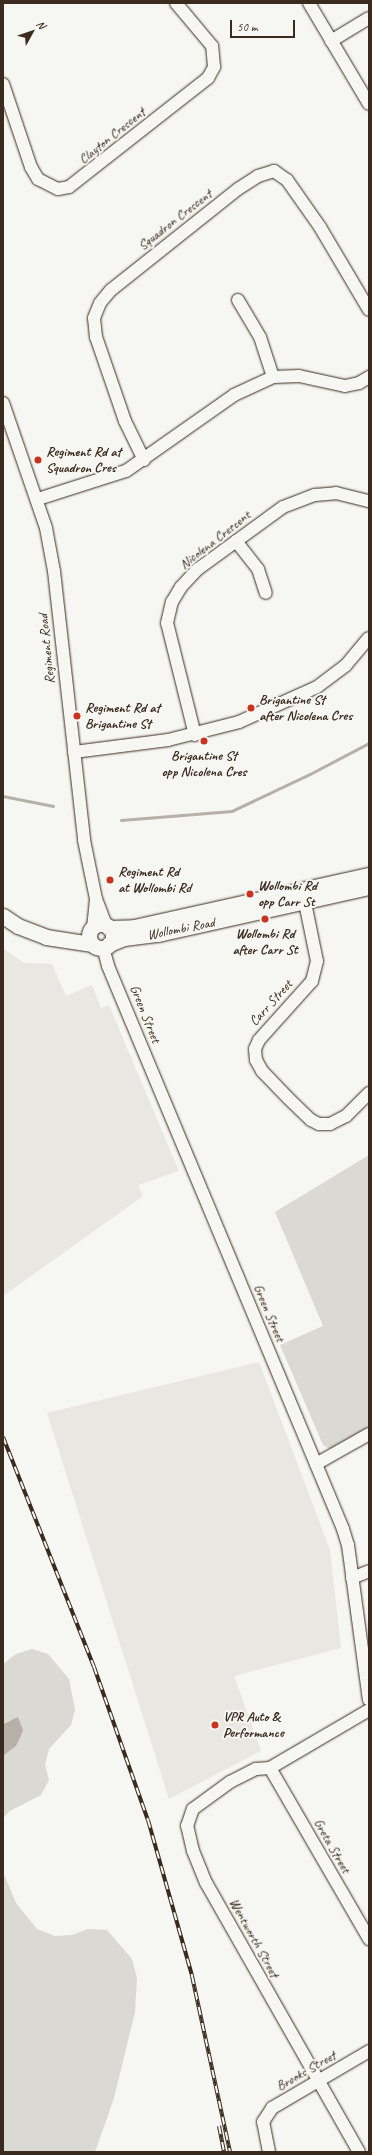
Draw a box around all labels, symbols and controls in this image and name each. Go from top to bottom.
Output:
north arrow [12,12,52,52]
scale bar [232,12,297,38]
text: N [34,17,49,31]
text: 50 m [237,19,257,35]
street label: Clayton Crescent [75,104,149,168]
street label: Squadron Crescent [135,186,215,254]
place label: Regiment Rd at Squadron Cres [46,444,121,476]
marker: Regiment Rd at Squadron Cres [33,455,43,465]
street label: Nicolena Crescent [176,507,254,573]
street label: Regiment Road [35,613,59,685]
place label: Brigantine St after Nicolena Cres [259,692,353,724]
place label: Regiment Rd at Brigantine St [85,700,160,732]
marker: Brigantine St after Nicolena Cres [246,703,256,713]
marker: Regiment Rd at Brigantine St [72,711,82,721]
marker: Brigantine St opp Nicolena Cres [199,736,209,746]
place label: Brigantine St opp Nicolena Cres [161,748,247,780]
place label: Regiment Rd at Wollombi Rd [118,864,191,896]
marker: Regiment Rd at Wollombi Rd [105,875,115,885]
place label: Wollombi Rd opp Carr St [258,878,317,910]
marker: Wollombi Rd opp Carr St [245,889,255,899]
street label: Wollombi Road [146,914,216,944]
marker: Wollombi Rd after Carr St [260,914,270,924]
place label: Wollombi Rd after Carr St [232,926,298,958]
street label: Carr Street [246,976,296,1030]
street label: Green Street [126,983,164,1045]
street label: Green Street [249,1282,289,1344]
place label: VPR Auto & Performance [223,1709,284,1742]
marker: VPR Auto & Performance [210,1720,220,1730]
street label: Greta Street [310,1816,354,1876]
street label: Wentworth Street [225,1896,283,1980]
street label: Brooks Street [273,2047,339,2095]

